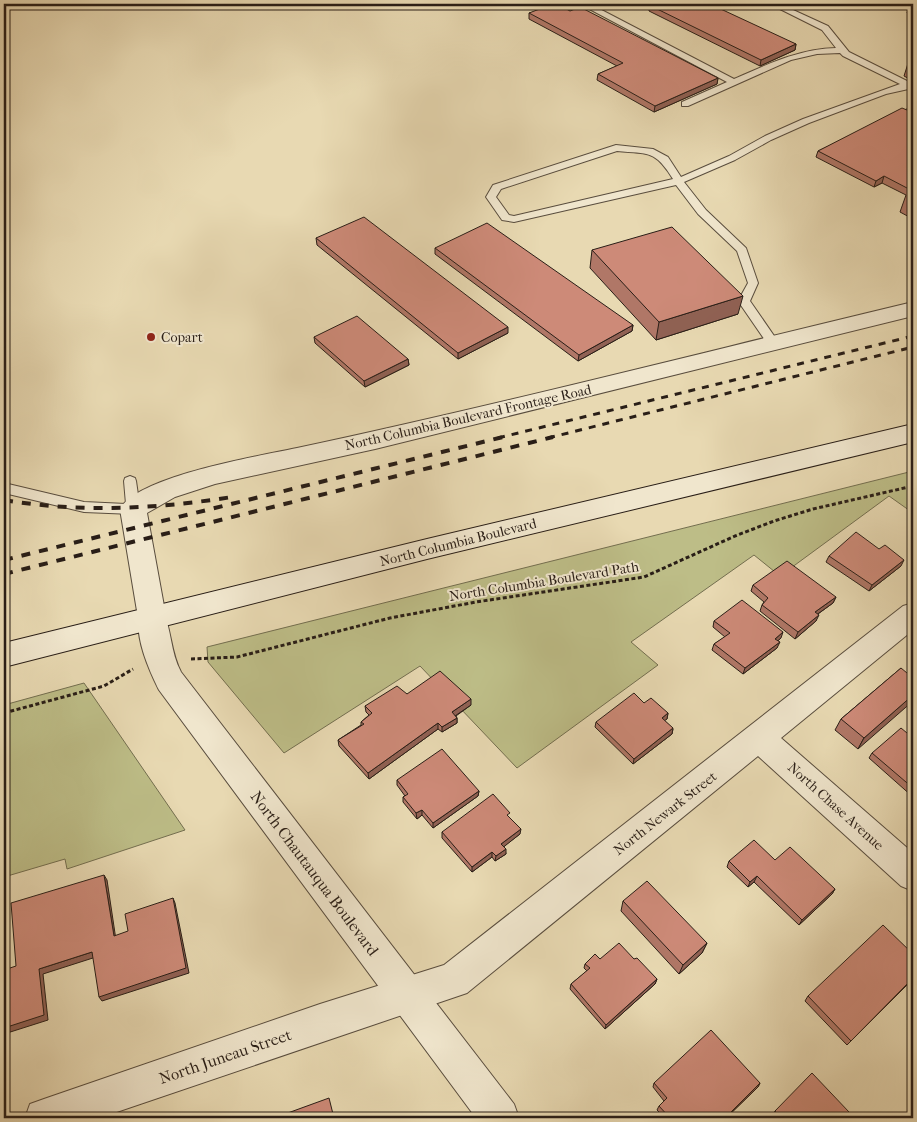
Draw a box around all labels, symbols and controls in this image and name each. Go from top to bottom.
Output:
place label: Copart [161,329,203,346]
marker: Copart [145,331,157,343]
street label: North Columbia Boulevard Frontage Road [343,381,593,454]
street label: North Columbia Boulevard [378,515,539,570]
street label: North Columbia Boulevard Path [448,558,640,605]
street label: North Chase Avenue [784,759,887,854]
street label: North Newark Street [610,768,720,859]
street label: North Chautauqua Boulevard [246,787,383,960]
street label: North Juneau Street [156,1025,294,1088]

